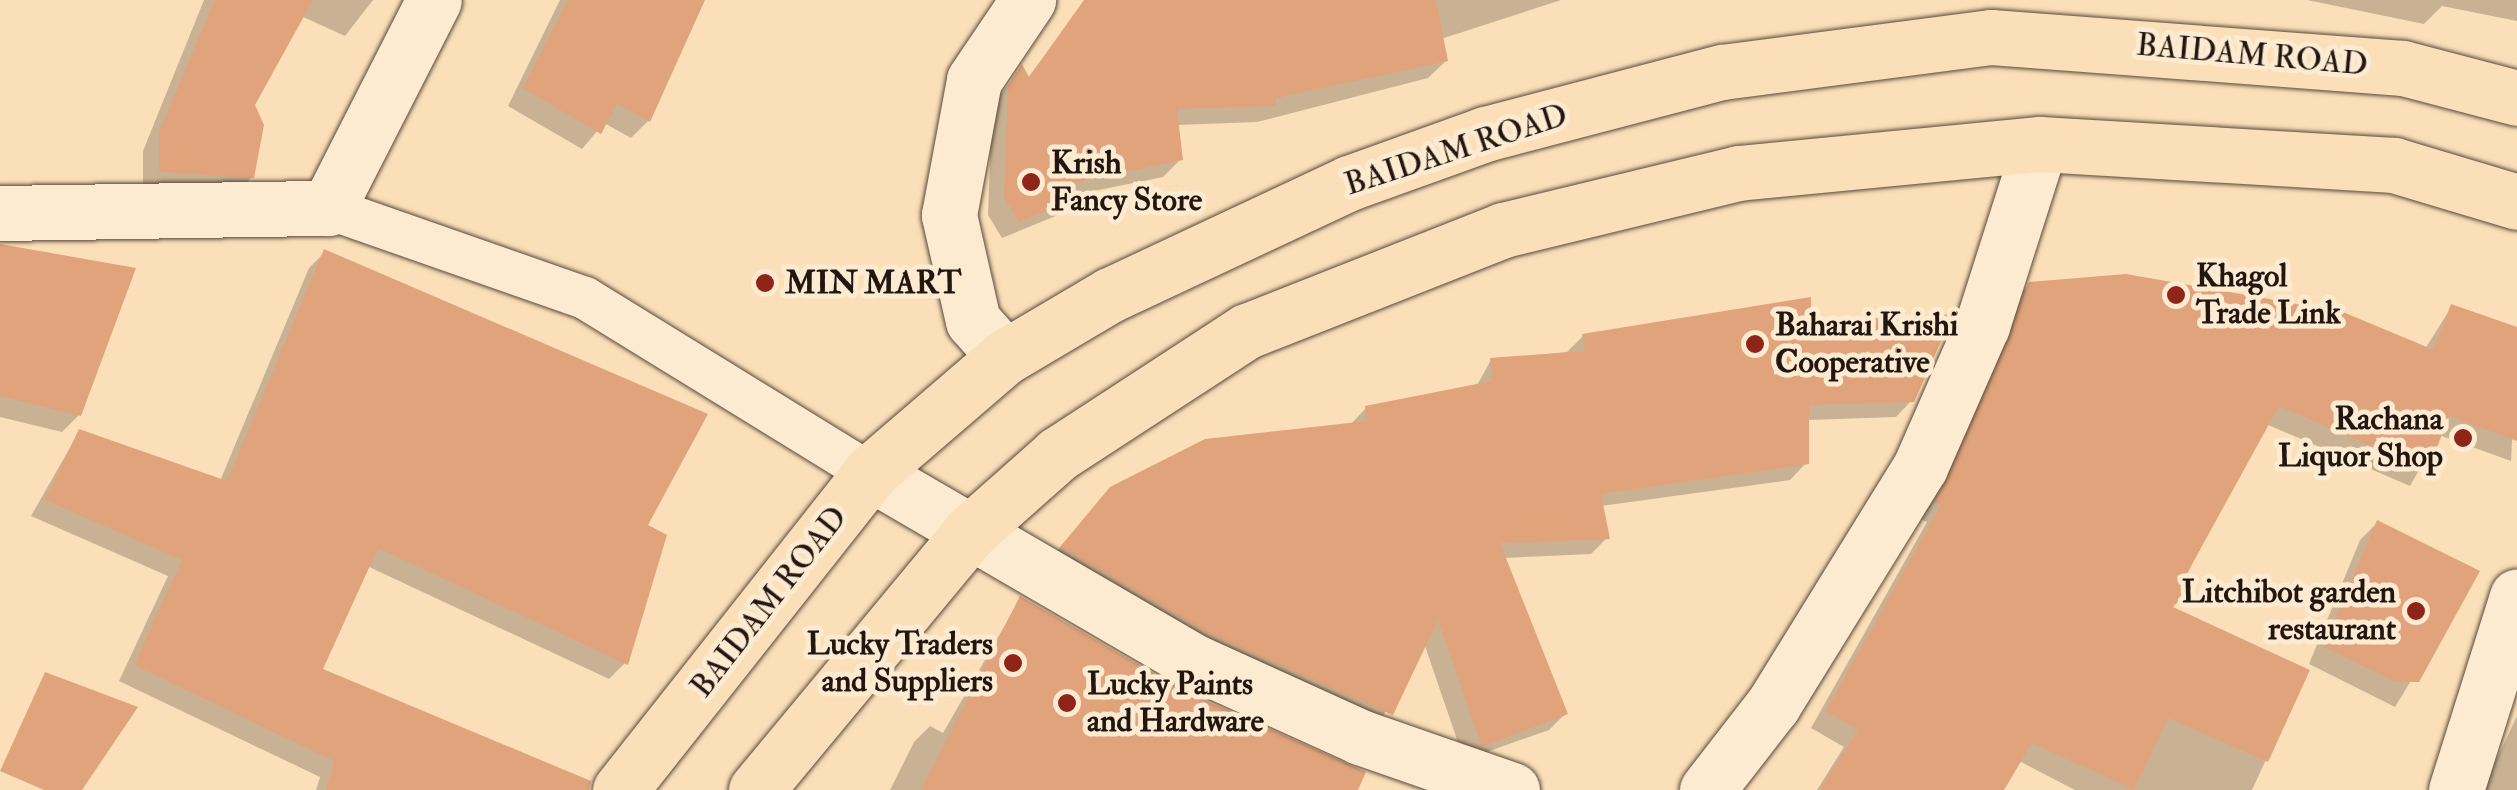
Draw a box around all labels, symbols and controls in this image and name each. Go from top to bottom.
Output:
street label: BAIDAM ROAD [2135,26,2369,84]
street label: BAIDAM ROAD [1340,96,1572,204]
place label: Krish Fancy Store [1051,145,1202,220]
marker: Krish Fancy Store [1020,171,1042,193]
place label: Khagol Trade Link [2196,258,2341,333]
place label: MIN MART [785,264,962,302]
marker: MIN MART [754,272,776,294]
marker: Khagol Trade Link [2165,284,2187,306]
place label: Baharai Krishi Cooperative [1775,307,1958,382]
marker: Baharai Krishi Cooperative [1744,333,1766,355]
place label: Rachana Liquor Shop [2278,401,2443,476]
marker: Rachana Liquor Shop [2452,427,2474,449]
street label: BAIDAM ROAD [682,499,856,705]
place label: Litchibot garden restaurant [2182,574,2396,649]
marker: Litchibot garden restaurant [2405,600,2427,622]
place label: Lucky Traders and Suppliers [807,626,993,701]
marker: Lucky Traders and Suppliers [1002,652,1024,674]
place label: Lucky Paints and Hardware [1087,666,1264,741]
marker: Lucky Paints and Hardware [1056,692,1078,714]

